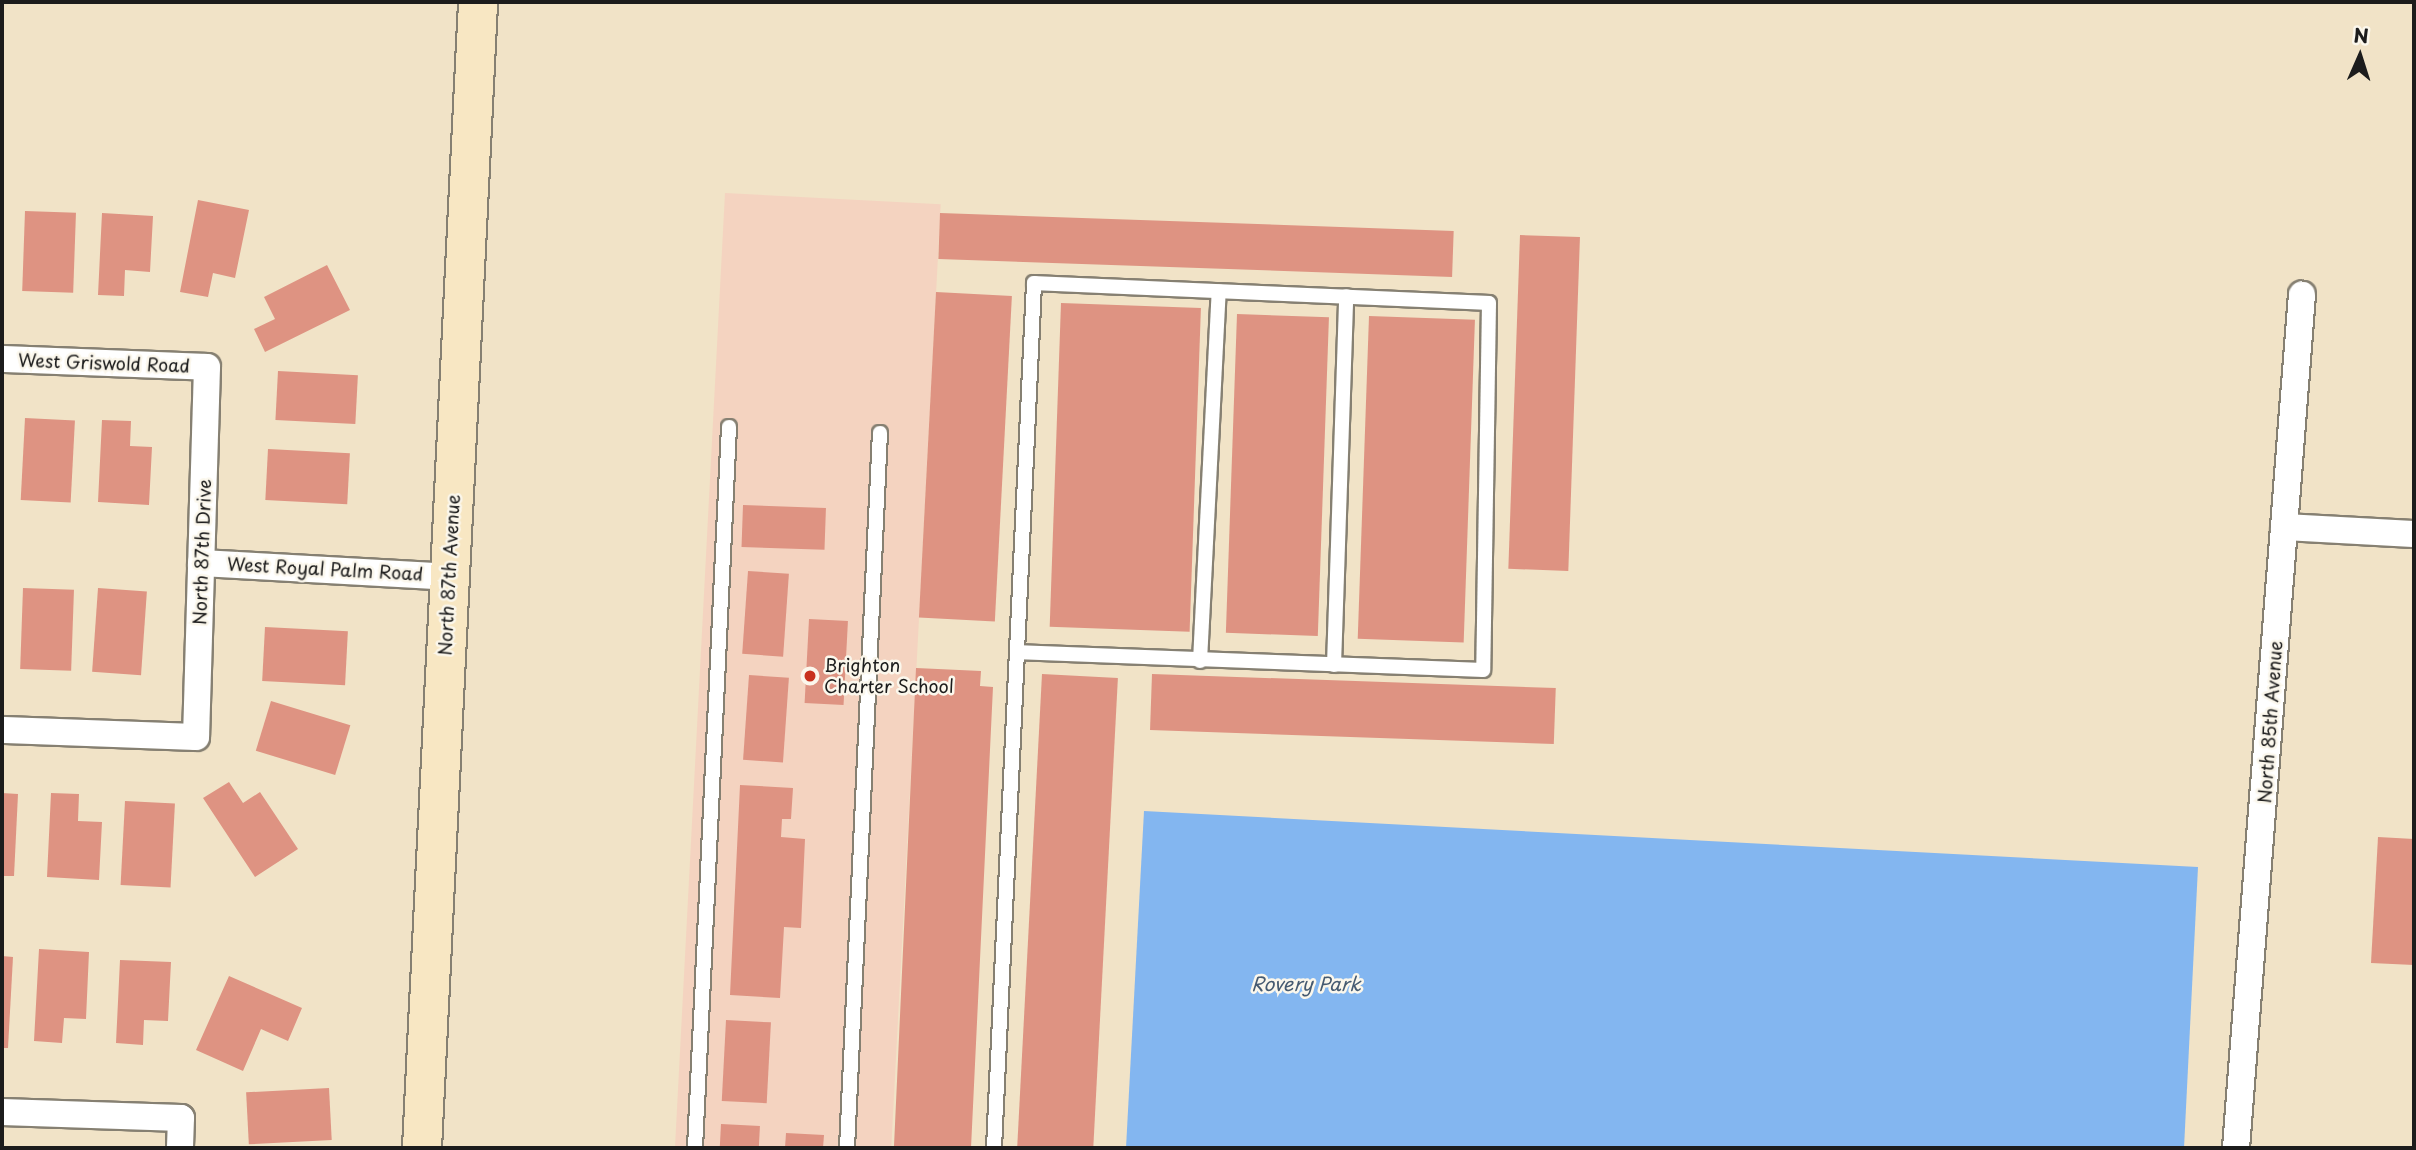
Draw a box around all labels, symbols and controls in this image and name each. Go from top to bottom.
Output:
north arrow [2325,21,2395,91]
text: N [2353,21,2369,49]
street label: West Griswold Road [17,349,191,377]
street label: North 87th Drive [189,479,215,625]
street label: North 87th Avenue [434,494,464,656]
street label: West Royal Palm Road [227,553,423,585]
street label: North 85th Avenue [2254,640,2286,804]
place label: Brighton Charter School [824,655,955,698]
marker: Brighton Charter School [802,668,818,684]
water label: Rovery Park [1251,973,1361,995]

